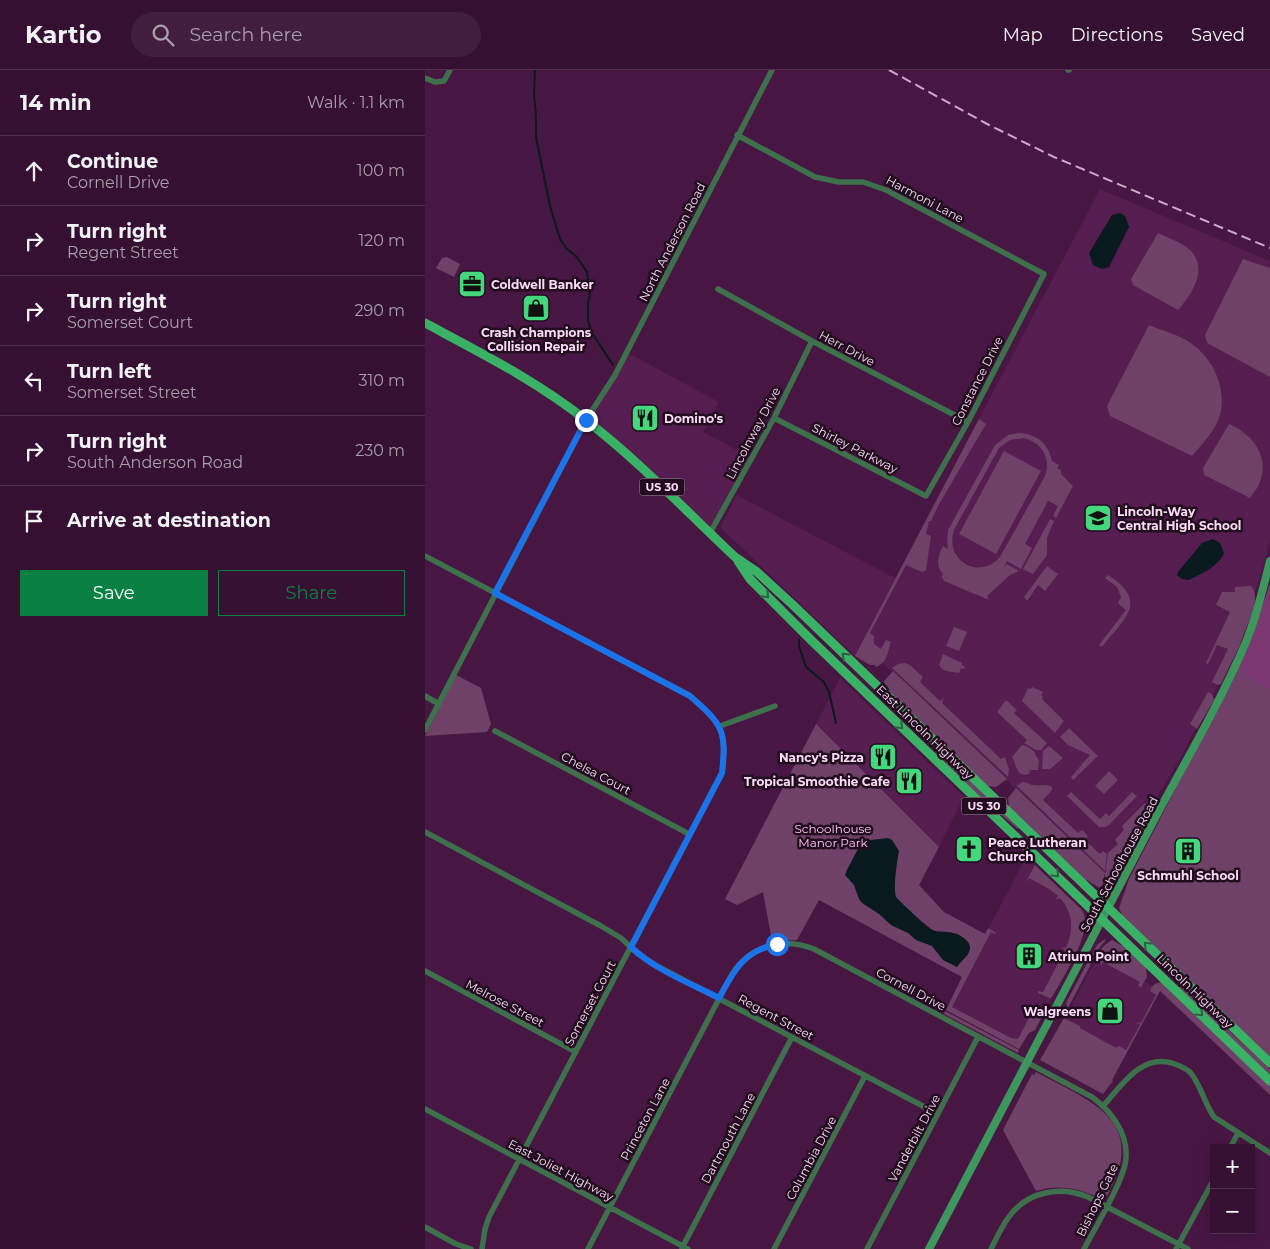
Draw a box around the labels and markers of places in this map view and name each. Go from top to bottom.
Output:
office icon: Coldwell Banker [457,269,487,299]
place label: Coldwell Banker [491,277,594,292]
shop icon: Crash Champions Collision Repair [521,293,551,323]
place label: Crash Champions Collision Repair [481,325,592,354]
restaurant icon: Domino's [630,403,660,433]
place label: Domino's [664,411,724,426]
school or university icon: Lincoln-Way Central High School [1083,503,1113,533]
place label: Lincoln-Way Central High School [1117,504,1241,533]
restaurant icon: Nancy's Pizza [868,742,898,772]
place label: Nancy's Pizza [779,750,864,765]
restaurant icon: Tropical Smoothie Cafe [894,766,924,796]
place label: Tropical Smoothie Cafe [744,774,890,789]
church icon: Peace Lutheran Church [954,834,984,864]
place label: Peace Lutheran Church [988,835,1086,864]
building icon: Schmuhl School [1173,836,1203,866]
place label: Schmuhl School [1137,868,1239,883]
building icon: Atrium Point [1014,941,1044,971]
place label: Atrium Point [1047,949,1130,964]
shop icon: Walgreens [1095,996,1125,1026]
place label: Walgreens [1023,1004,1092,1019]

